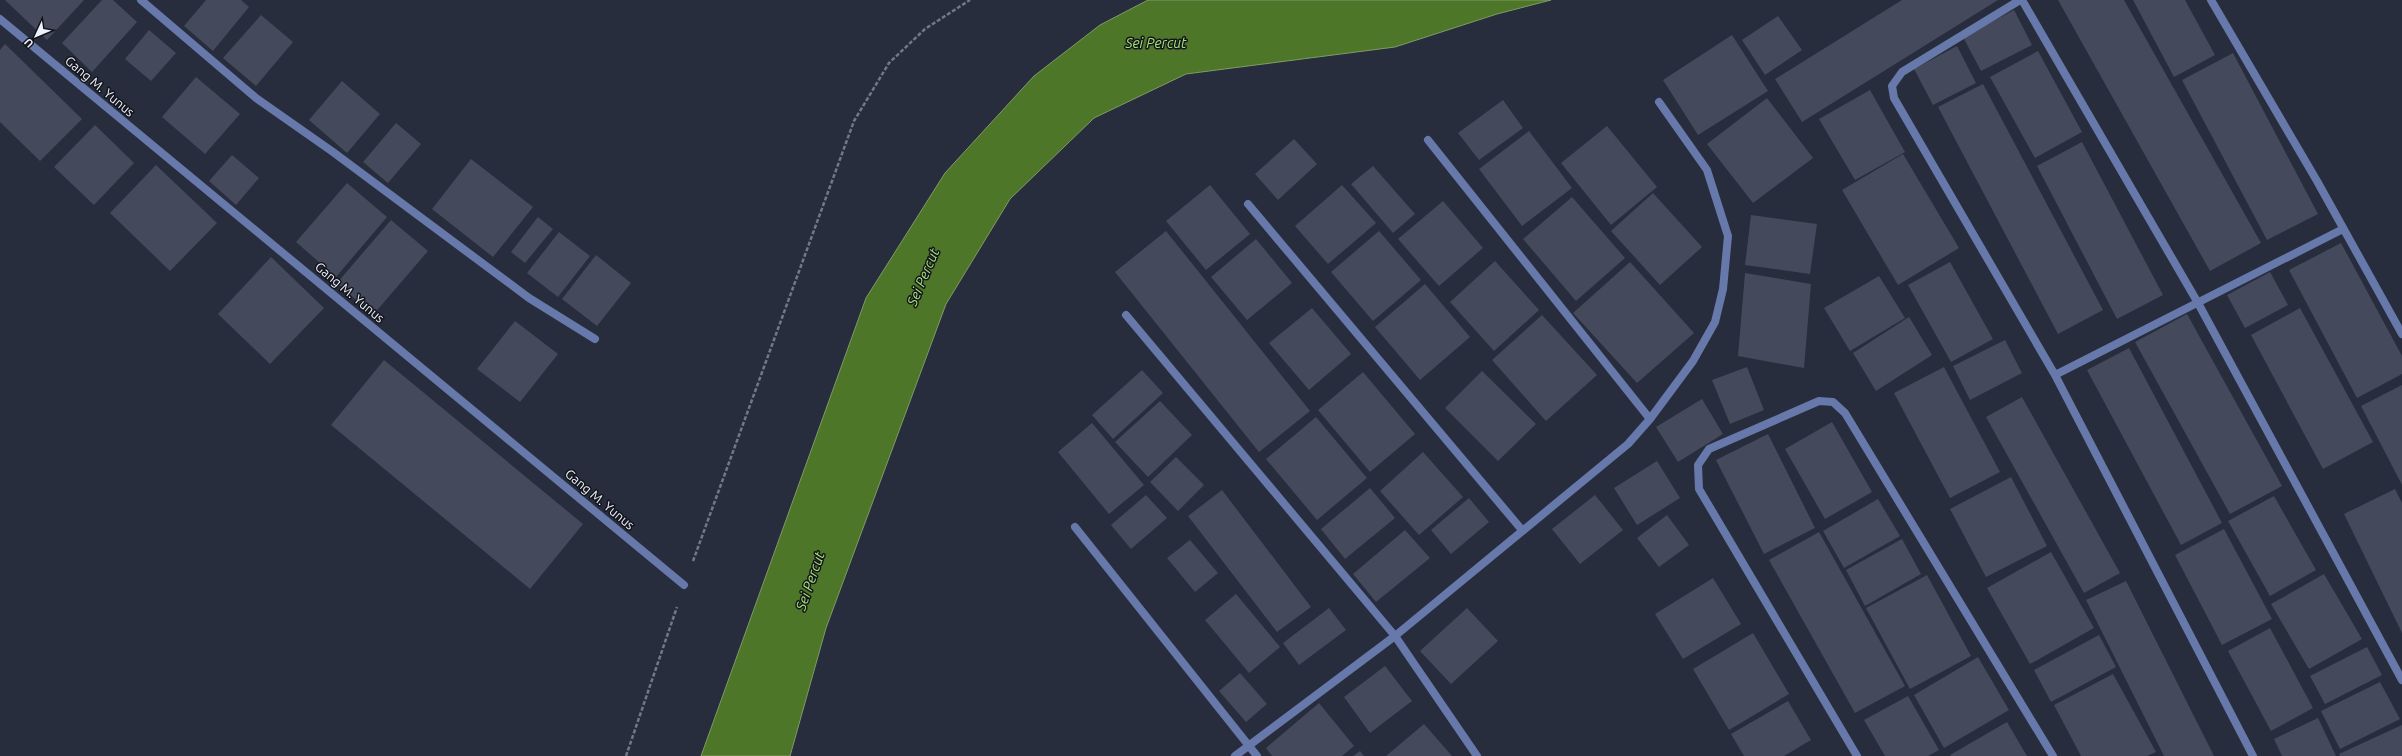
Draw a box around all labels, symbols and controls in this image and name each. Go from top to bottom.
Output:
north arrow [16,16,56,56]
water label: Sei Percut [1124,35,1187,51]
text: U [22,36,36,50]
street label: Gang M. Yunus [63,53,138,119]
water label: Sei Percut [903,245,942,309]
street label: Gang M. Yunus [313,259,388,325]
street label: Gang M. Yunus [563,466,638,532]
water label: Sei Percut [792,549,828,613]

